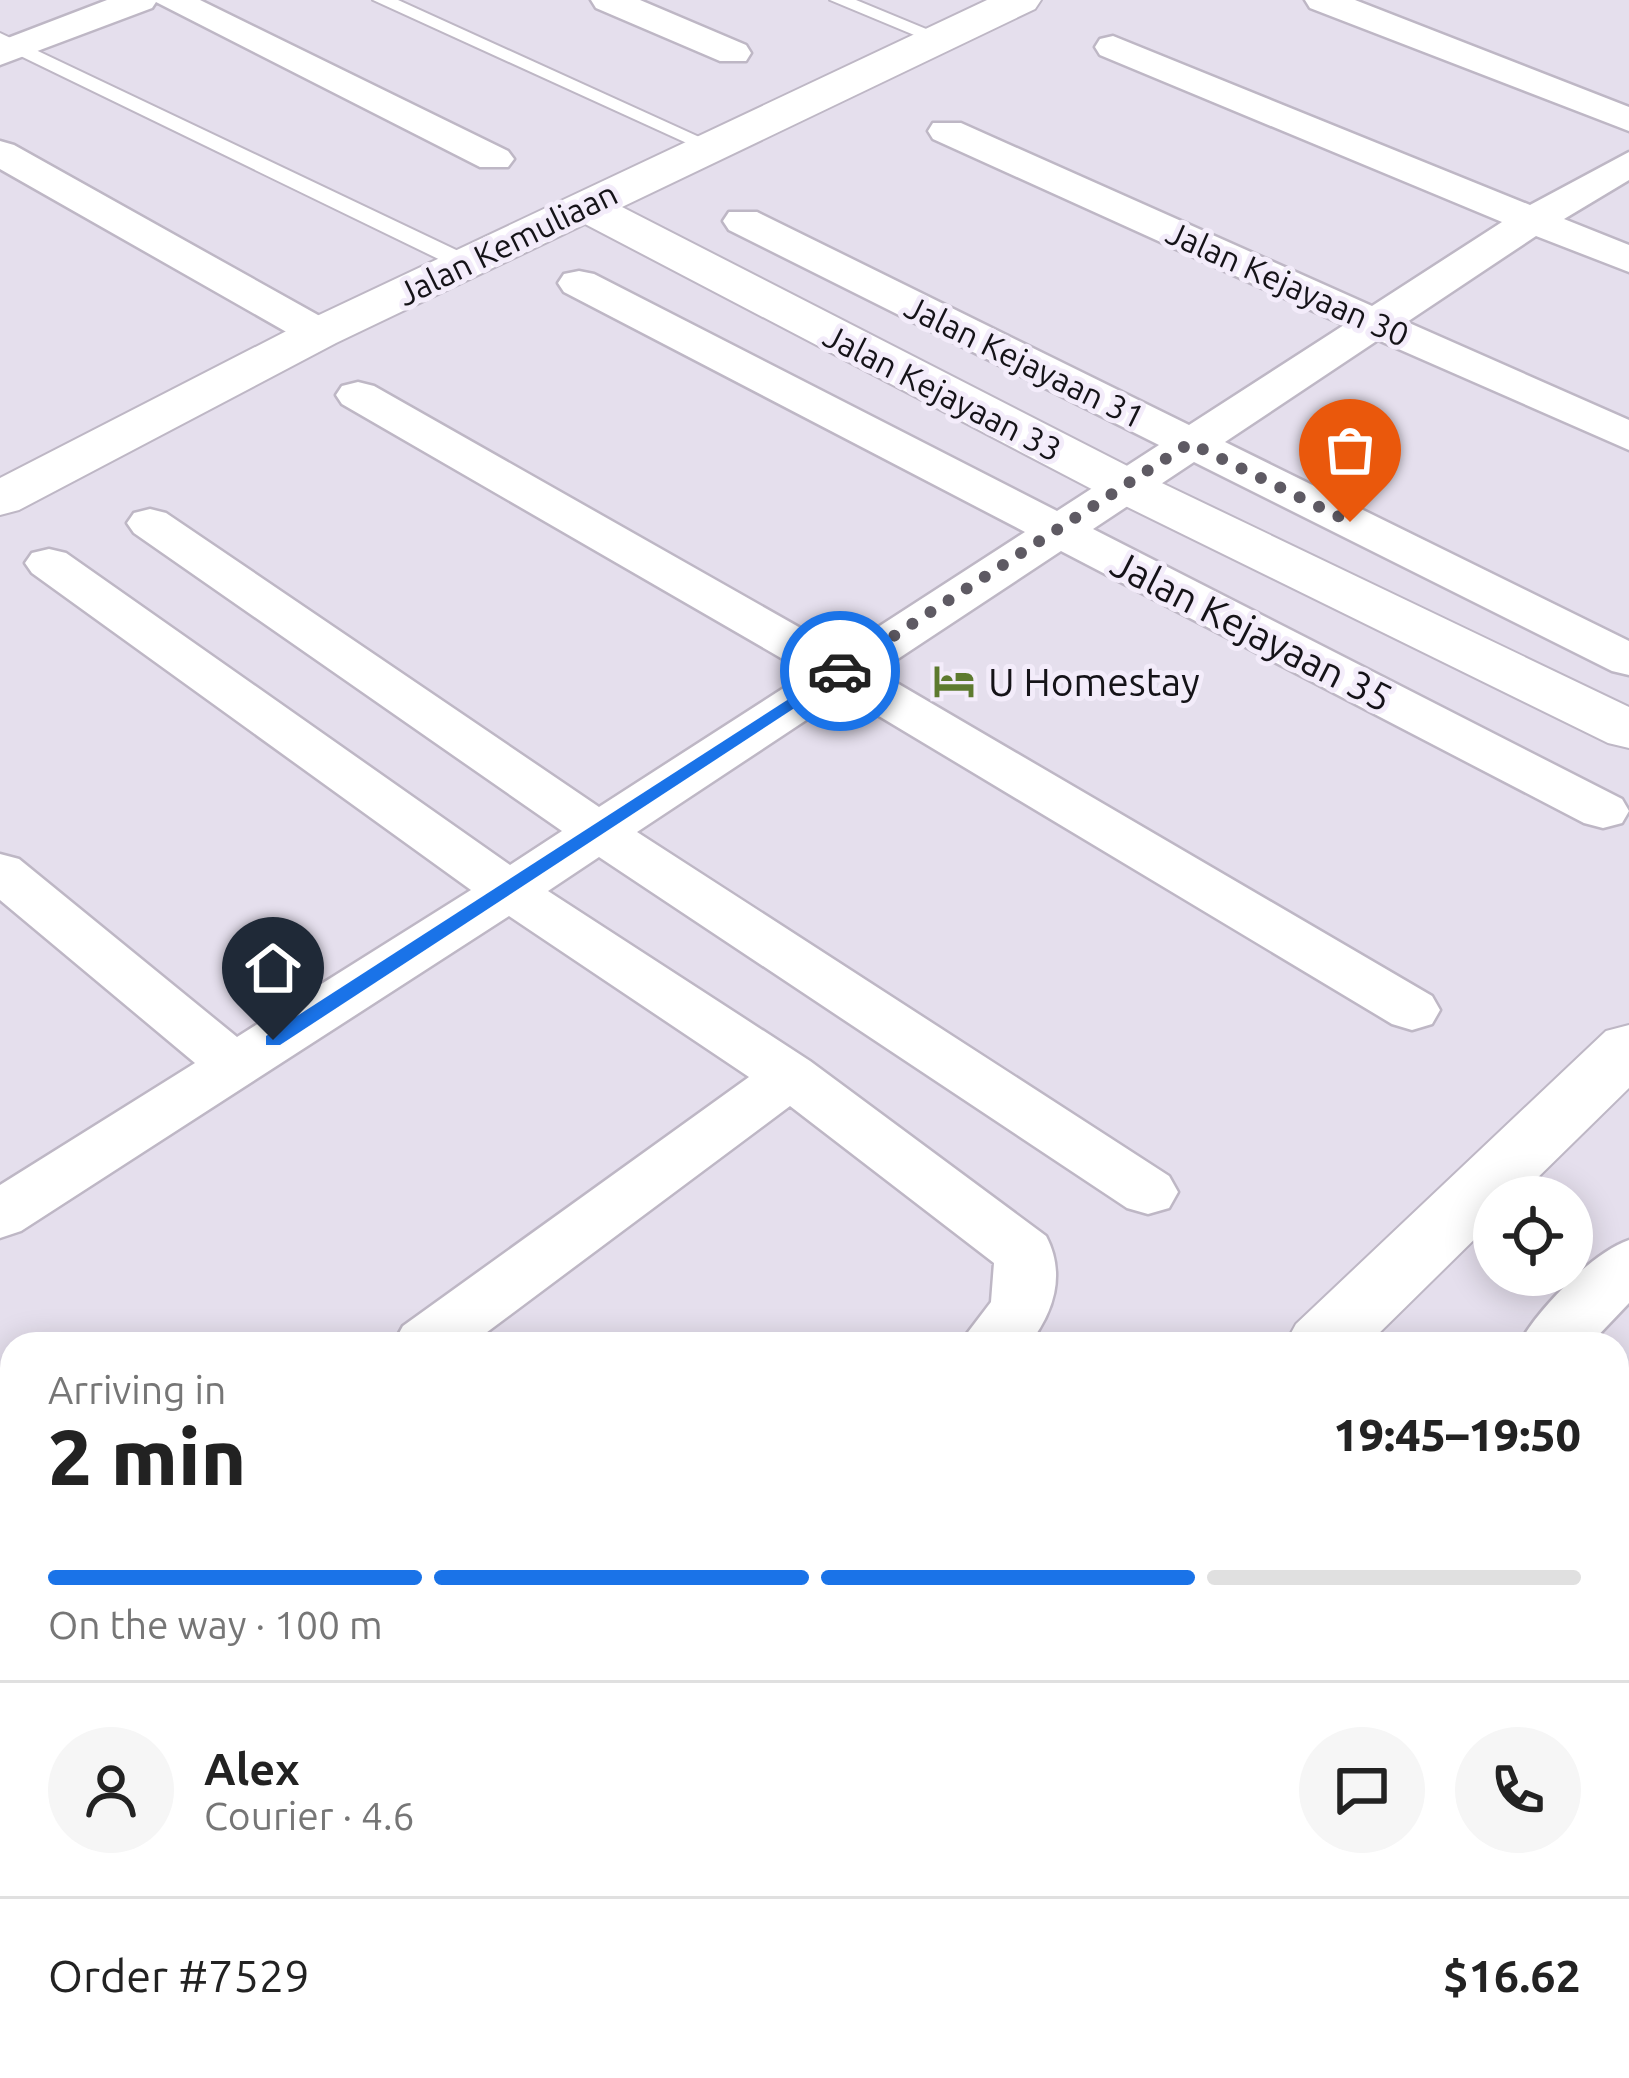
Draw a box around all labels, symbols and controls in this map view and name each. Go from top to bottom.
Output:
street label: Jalan Kemuliaan [391,174,623,312]
street label: Jalan Kejayaan 30 [1161,213,1415,353]
street label: Jalan Kejayaan 31 [899,287,1151,435]
street label: Jalan Kejayaan 33 [818,316,1068,468]
pin [1299,399,1401,522]
icon: bag [1317,417,1383,483]
street label: Jalan Kejayaan 35 [1105,541,1399,719]
courier [780,611,900,731]
icon: car [807,638,873,704]
hotel icon: U Homestay [931,658,977,704]
place label: U Homestay [988,660,1200,703]
pin [222,917,324,1040]
icon: home [240,935,306,1001]
map controls [1473,1176,1593,1296]
button: locate [1473,1176,1593,1296]
text: Arriving in [48,1368,226,1411]
text: 19:45–19:50 [1333,1409,1581,1460]
text: 2 min [48,1412,246,1500]
text: On the way · 100 m [48,1603,383,1646]
button: person [48,1727,174,1853]
button: chat [1299,1727,1425,1853]
button: phone [1455,1727,1581,1853]
text: Alex [204,1743,300,1794]
text: Courier · 4.6 [204,1794,415,1837]
text: Order #7529 [48,1950,310,2001]
text: $16.62 [1443,1950,1581,2001]

